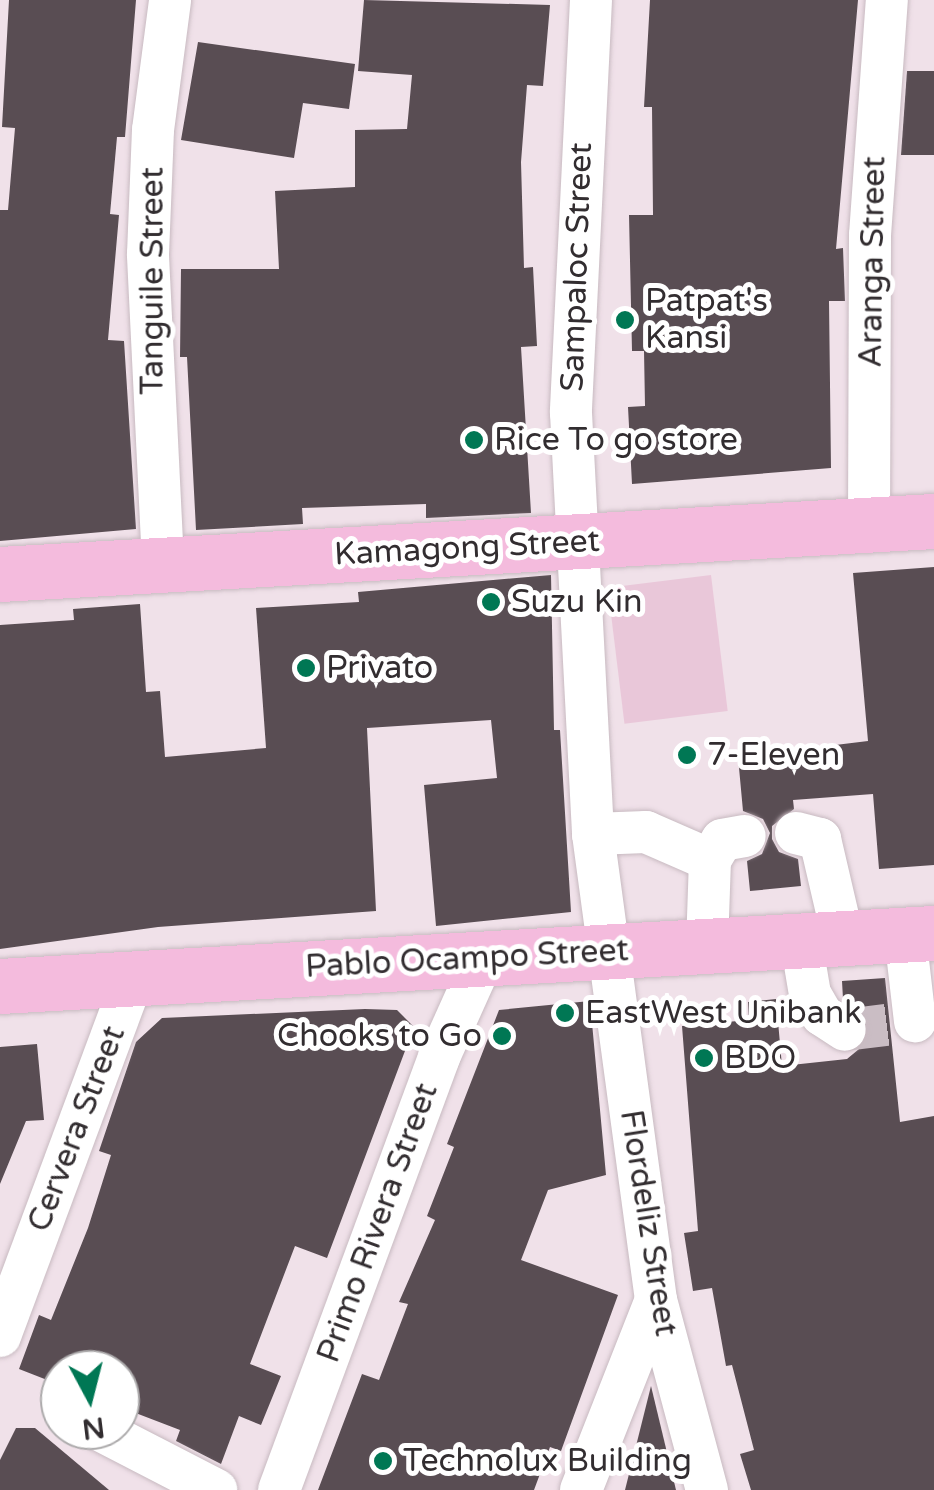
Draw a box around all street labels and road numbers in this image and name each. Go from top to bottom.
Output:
street label: Sampaloc Street [553,142,601,392]
street label: Aranga Street [852,156,894,368]
street label: Tanguile Street [134,167,172,395]
street label: Kamagong Street [333,522,601,574]
street label: Pablo Ocampo Street [304,931,630,987]
street label: Cervera Street [20,1021,134,1237]
street label: Primo Rivera Street [310,1078,446,1368]
street label: Flordeliz Street [611,1107,685,1339]

